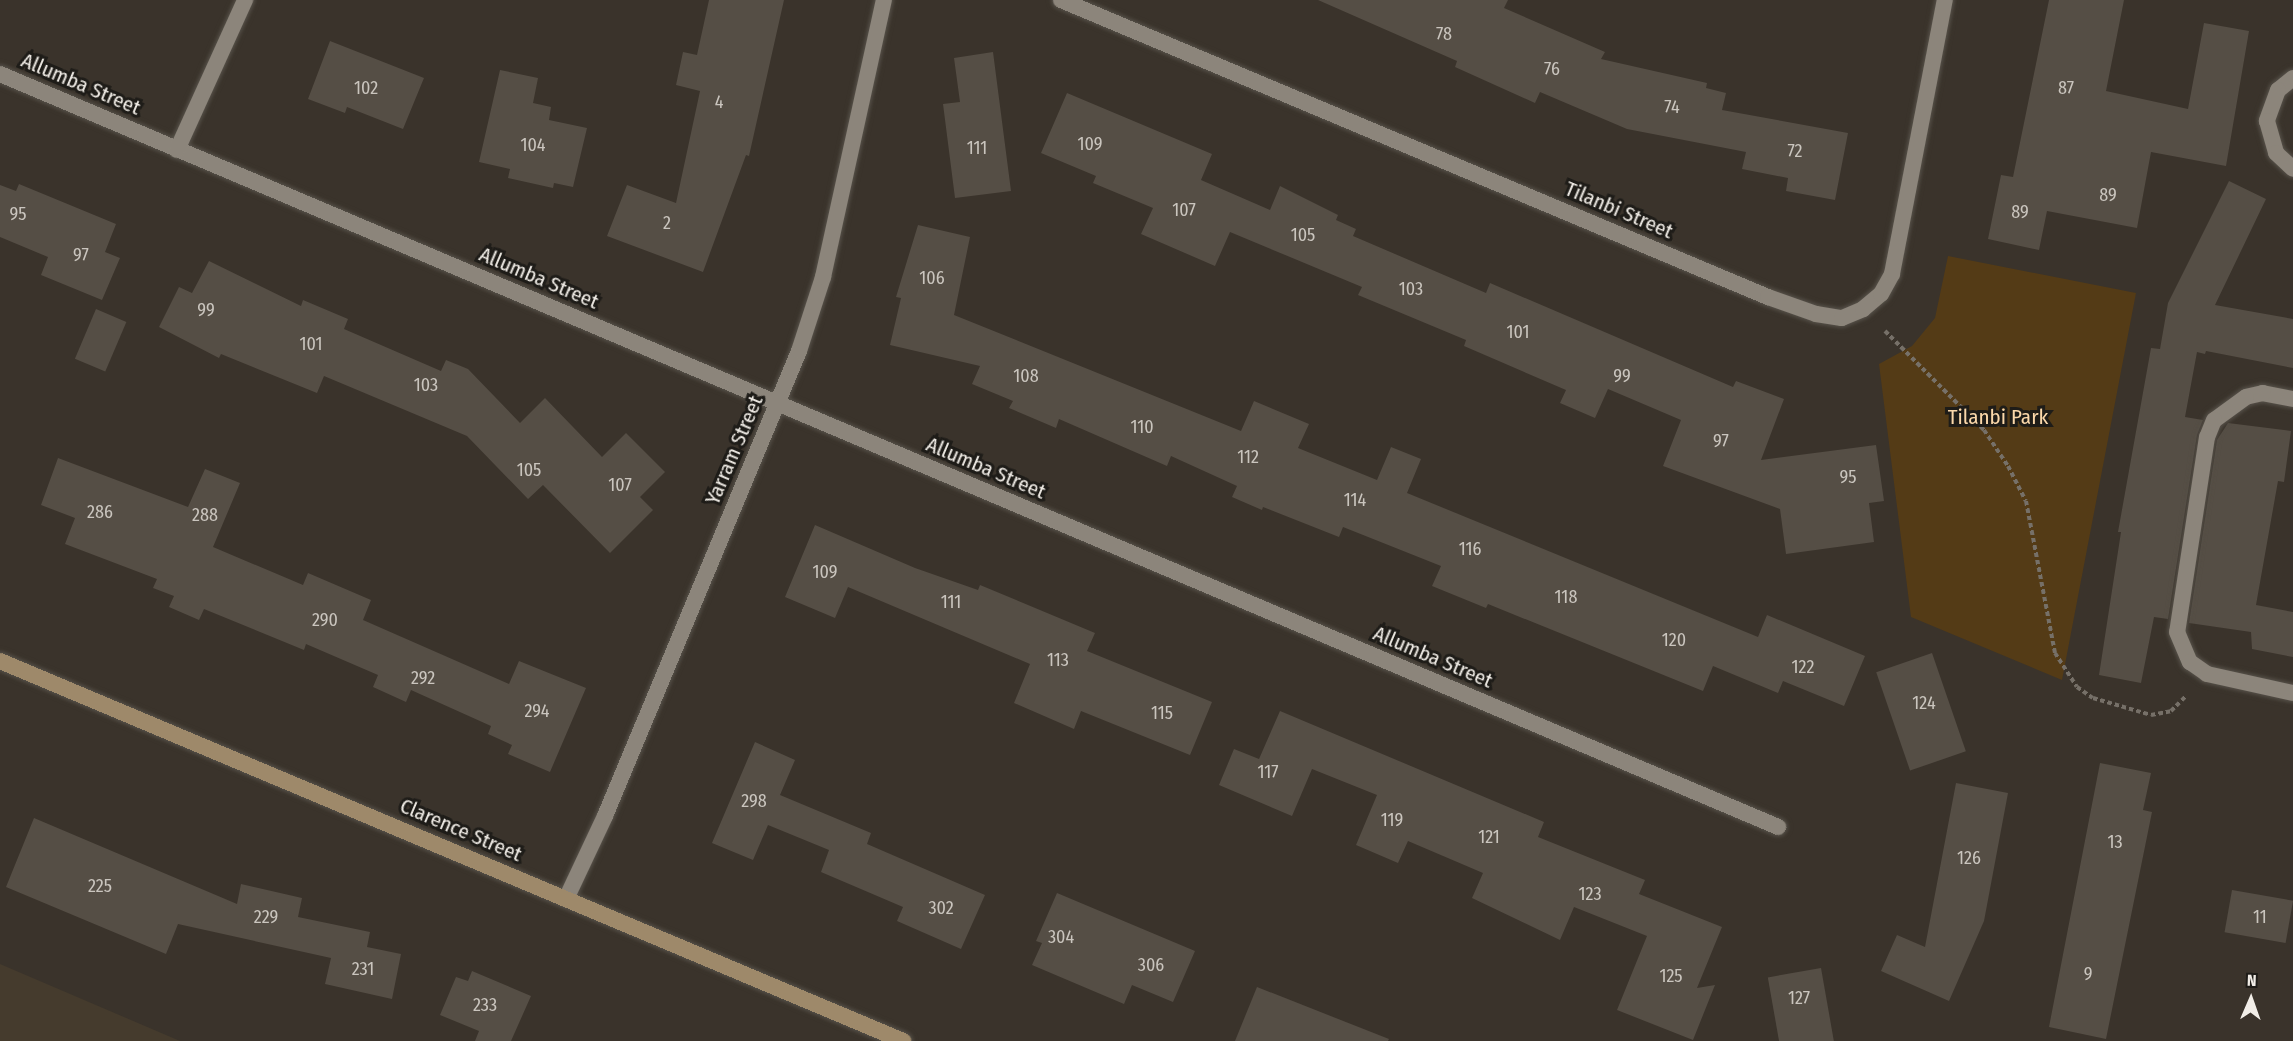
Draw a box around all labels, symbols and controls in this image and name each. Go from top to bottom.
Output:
house number: 78 [1436,23,1452,45]
street label: Allumba Street [18,48,144,120]
house number: 76 [1544,58,1560,80]
house number: 102 [354,77,378,99]
house number: 87 [2058,77,2074,99]
house number: 4 [715,91,723,113]
house number: 74 [1664,96,1680,118]
house number: 109 [1077,133,1103,155]
house number: 104 [520,134,546,156]
house number: 111 [967,137,987,159]
house number: 72 [1787,140,1803,162]
street label: Tilanbi Street [1561,176,1677,244]
house number: 89 [2099,184,2117,206]
house number: 107 [1172,199,1196,221]
house number: 89 [2011,201,2029,223]
house number: 95 [9,203,27,225]
house number: 2 [663,212,671,234]
house number: 105 [1291,224,1315,246]
street label: Allumba Street [476,242,602,314]
house number: 97 [73,244,89,266]
house number: 106 [919,267,945,289]
house number: 103 [1399,278,1423,300]
house number: 99 [197,299,215,321]
house number: 101 [1507,321,1529,343]
house number: 101 [300,333,322,355]
house number: 108 [1013,365,1039,387]
house number: 99 [1613,365,1631,387]
house number: 103 [414,374,438,396]
street label: Yarram Street [700,392,768,508]
park label: Tilanbi Park [1948,404,2048,430]
house number: 110 [1130,416,1154,438]
house number: 97 [1713,430,1729,452]
street label: Allumba Street [923,432,1049,504]
house number: 112 [1237,446,1259,468]
house number: 105 [517,459,541,481]
house number: 95 [1839,466,1857,488]
house number: 107 [608,474,632,496]
house number: 114 [1344,489,1366,511]
house number: 286 [87,501,113,523]
house number: 288 [192,504,218,526]
house number: 116 [1459,538,1481,560]
house number: 109 [812,561,838,583]
house number: 118 [1555,586,1577,608]
house number: 111 [941,591,961,613]
house number: 290 [312,609,338,631]
street label: Allumba Street [1370,621,1496,693]
house number: 120 [1662,629,1686,651]
house number: 113 [1047,649,1069,671]
house number: 122 [1792,656,1814,678]
house number: 292 [411,667,435,689]
house number: 124 [1912,692,1936,714]
house number: 294 [524,700,550,722]
house number: 115 [1151,702,1173,724]
house number: 117 [1257,761,1279,783]
house number: 298 [741,790,767,812]
street label: Clarence Street [396,793,526,867]
house number: 119 [1381,809,1403,831]
house number: 121 [1478,826,1500,848]
house number: 13 [2107,831,2123,853]
house number: 126 [1957,847,1981,869]
house number: 225 [88,875,112,897]
house number: 123 [1578,883,1602,905]
house number: 302 [928,897,954,919]
house number: 229 [254,906,278,928]
house number: 11 [2253,906,2267,928]
house number: 304 [1048,926,1074,948]
house number: 306 [1138,954,1164,976]
house number: 231 [352,958,374,980]
house number: 9 [2084,963,2092,985]
house number: 125 [1659,965,1683,987]
north arrow [2221,969,2281,1029]
text: N [2247,971,2257,990]
house number: 127 [1788,987,1810,1009]
house number: 233 [473,994,497,1016]

